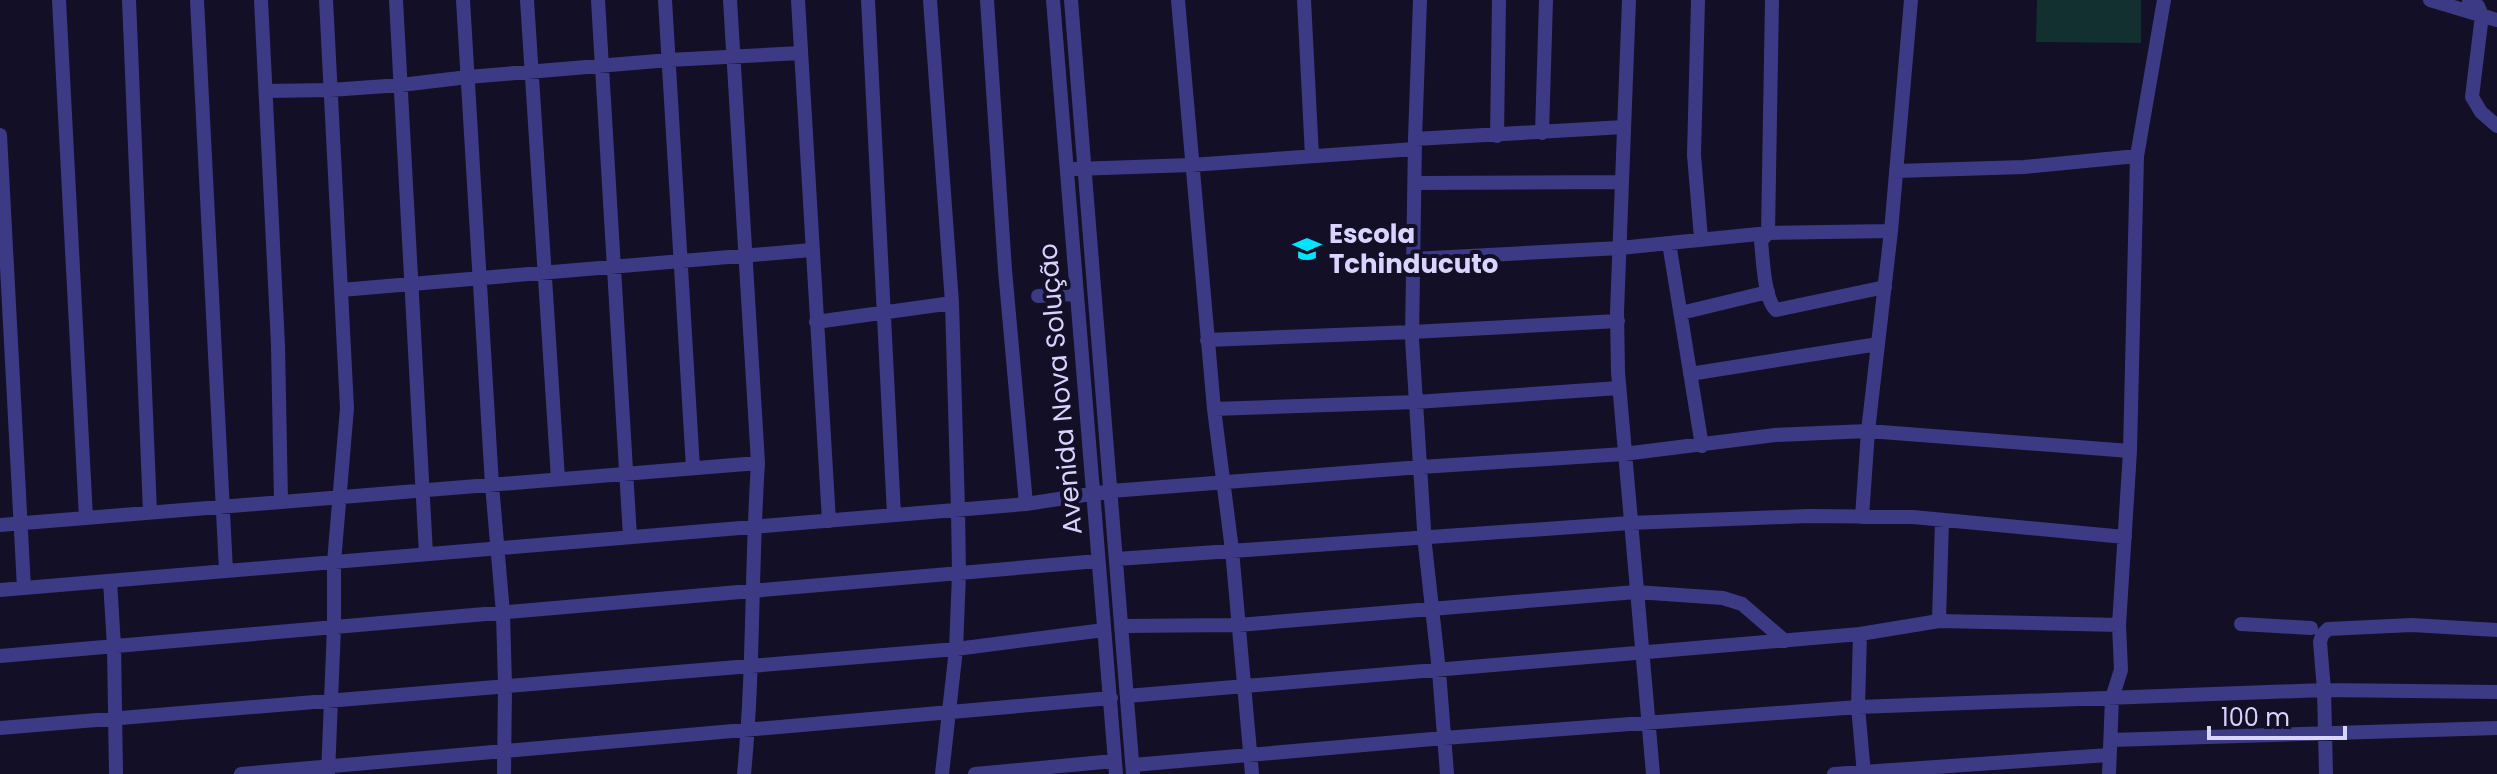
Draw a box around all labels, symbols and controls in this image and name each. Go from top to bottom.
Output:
place label: Escola Tchinducuto [1329,216,1498,282]
school or university icon: Escola Tchinducuto [1292,234,1322,264]
street label: Avenida Nova Solução [1029,242,1091,536]
scale bar [2209,690,2345,740]
text: 100 m [2221,701,2290,734]

